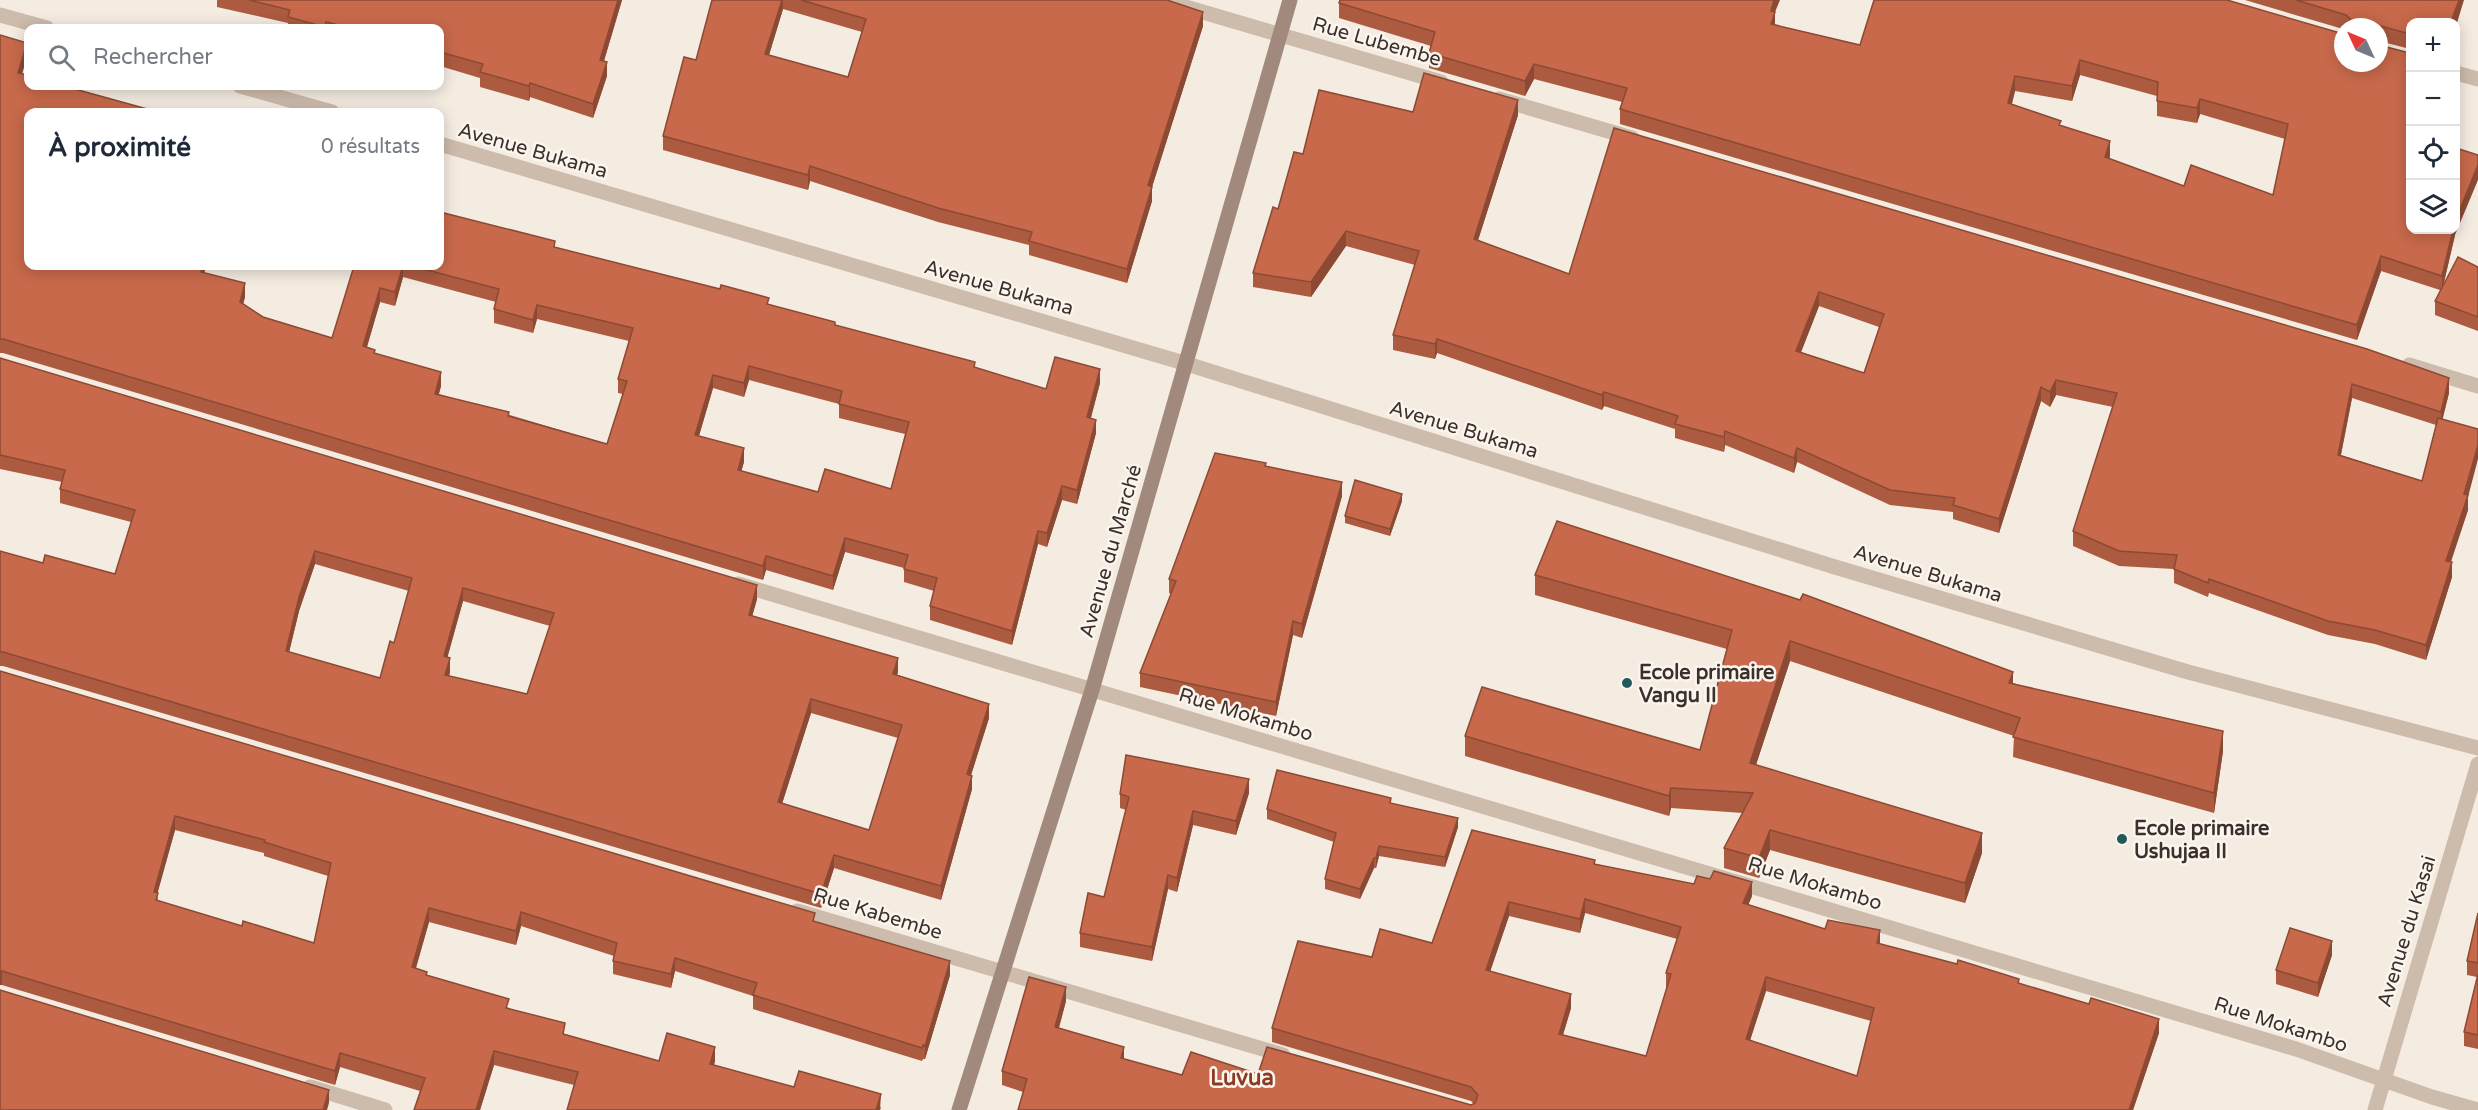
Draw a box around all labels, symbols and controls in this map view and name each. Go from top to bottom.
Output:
street label: Rue Lubembe [1310,12,1444,72]
north arrow [2334,18,2388,72]
map controls [2406,18,2460,234]
button: + [2406,18,2460,72]
search box [24,24,444,90]
icon: search [45,41,78,74]
text: Rechercher [93,44,213,70]
button: − [2406,72,2460,126]
street label: Avenue Bukama [455,118,610,184]
button: locate [2406,126,2460,180]
text: À proximité [48,132,191,163]
text: 0 résultats [321,135,420,159]
button: layers [2406,180,2460,234]
street label: Avenue Bukama [921,255,1076,321]
street label: Avenue Bukama [1386,396,1541,464]
street label: Avenue du Marché [1075,462,1147,641]
street label: Avenue Bukama [1850,540,2005,608]
place label: Ecole primaire Vangu II [1639,661,1774,708]
marker: Ecole primaire Vangu II [1620,676,1634,690]
street label: Rue Mokambo [1176,683,1316,747]
place label: Ecole primaire Ushujaa II [2134,817,2269,864]
marker: Ecole primaire Ushujaa II [2115,832,2129,846]
street label: Rue Mokambo [1745,852,1885,916]
street label: Avenue du Kasai [2372,853,2441,1010]
street label: Rue Kabembe [810,883,945,945]
street label: Rue Mokambo [2211,992,2351,1058]
district label: Luvua [1210,1065,1274,1091]

